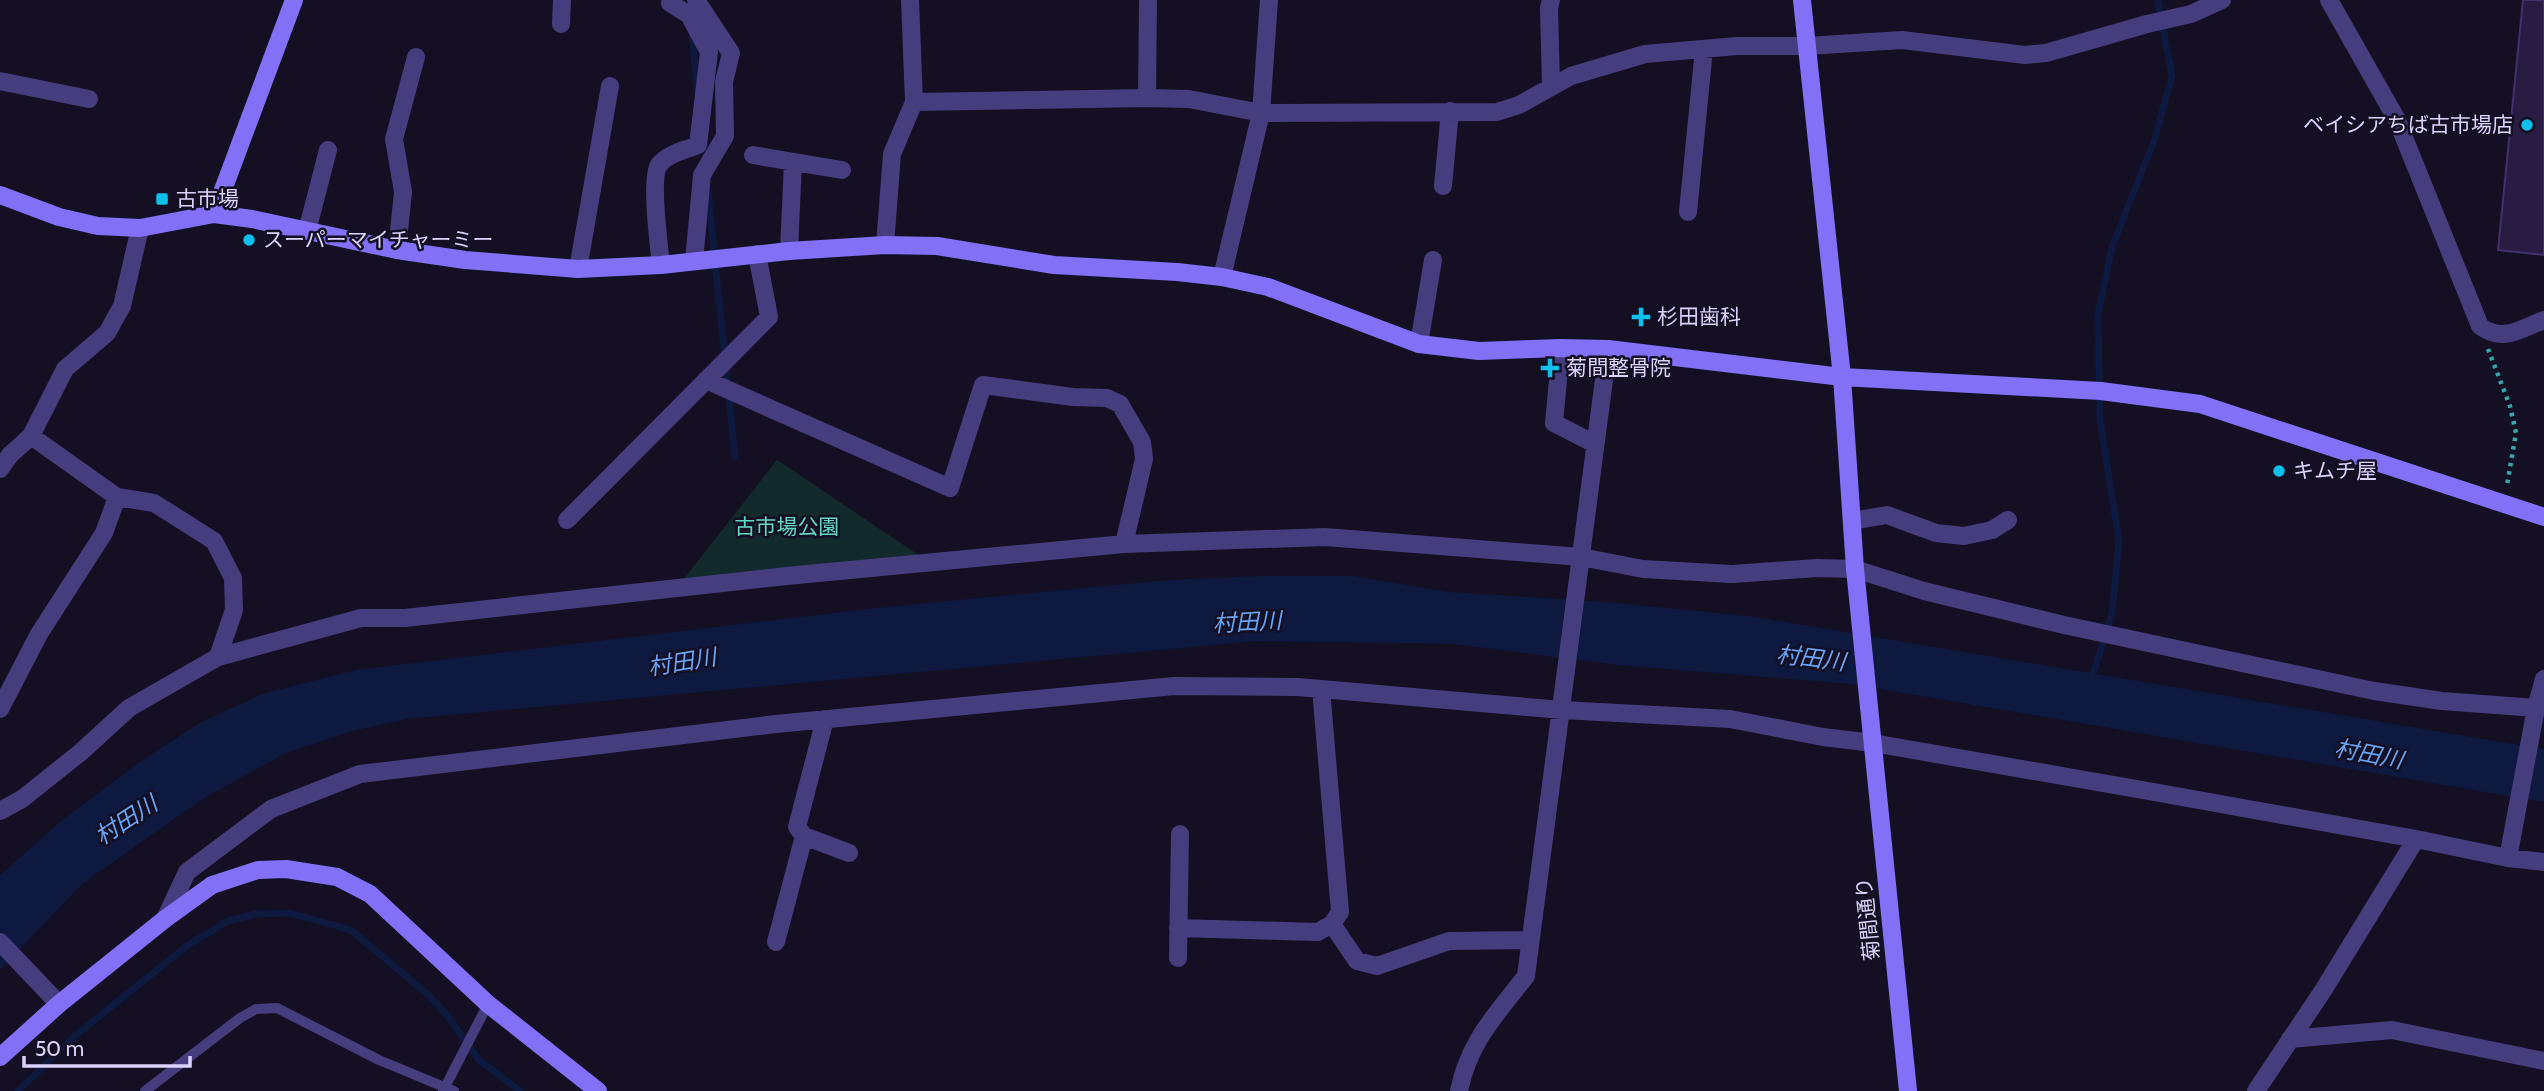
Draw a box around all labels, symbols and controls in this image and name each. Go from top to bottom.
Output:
place label: ベイシアちば古市場店 [2303,112,2513,137]
marker: ベイシアちば古市場店 [2519,117,2535,133]
place label: 古市場 [176,186,239,211]
marker: 古市場 [154,191,170,207]
place label: スーパーマイチャーミー [263,227,494,252]
marker: スーパーマイチャーミー [241,232,257,248]
place label: 杉田歯科 [1657,304,1741,329]
marker: 杉田歯科 [1631,307,1651,327]
place label: 菊間整骨院 [1566,355,1671,380]
marker: 菊間整骨院 [1540,358,1560,378]
place label: キムチ屋 [2293,458,2377,483]
marker: キムチ屋 [2271,463,2287,479]
park label: 古市場公園 [735,514,840,539]
water label: 村田川 [1212,606,1285,638]
water label: 村田川 [1775,640,1850,676]
water label: 村田川 [646,642,721,681]
water label: 村田川 [2332,734,2408,775]
water label: 村田川 [89,788,165,851]
street label: 菊間通り [1851,876,1884,962]
scale bar [24,1024,191,1068]
text: 50 m [35,1036,84,1061]

